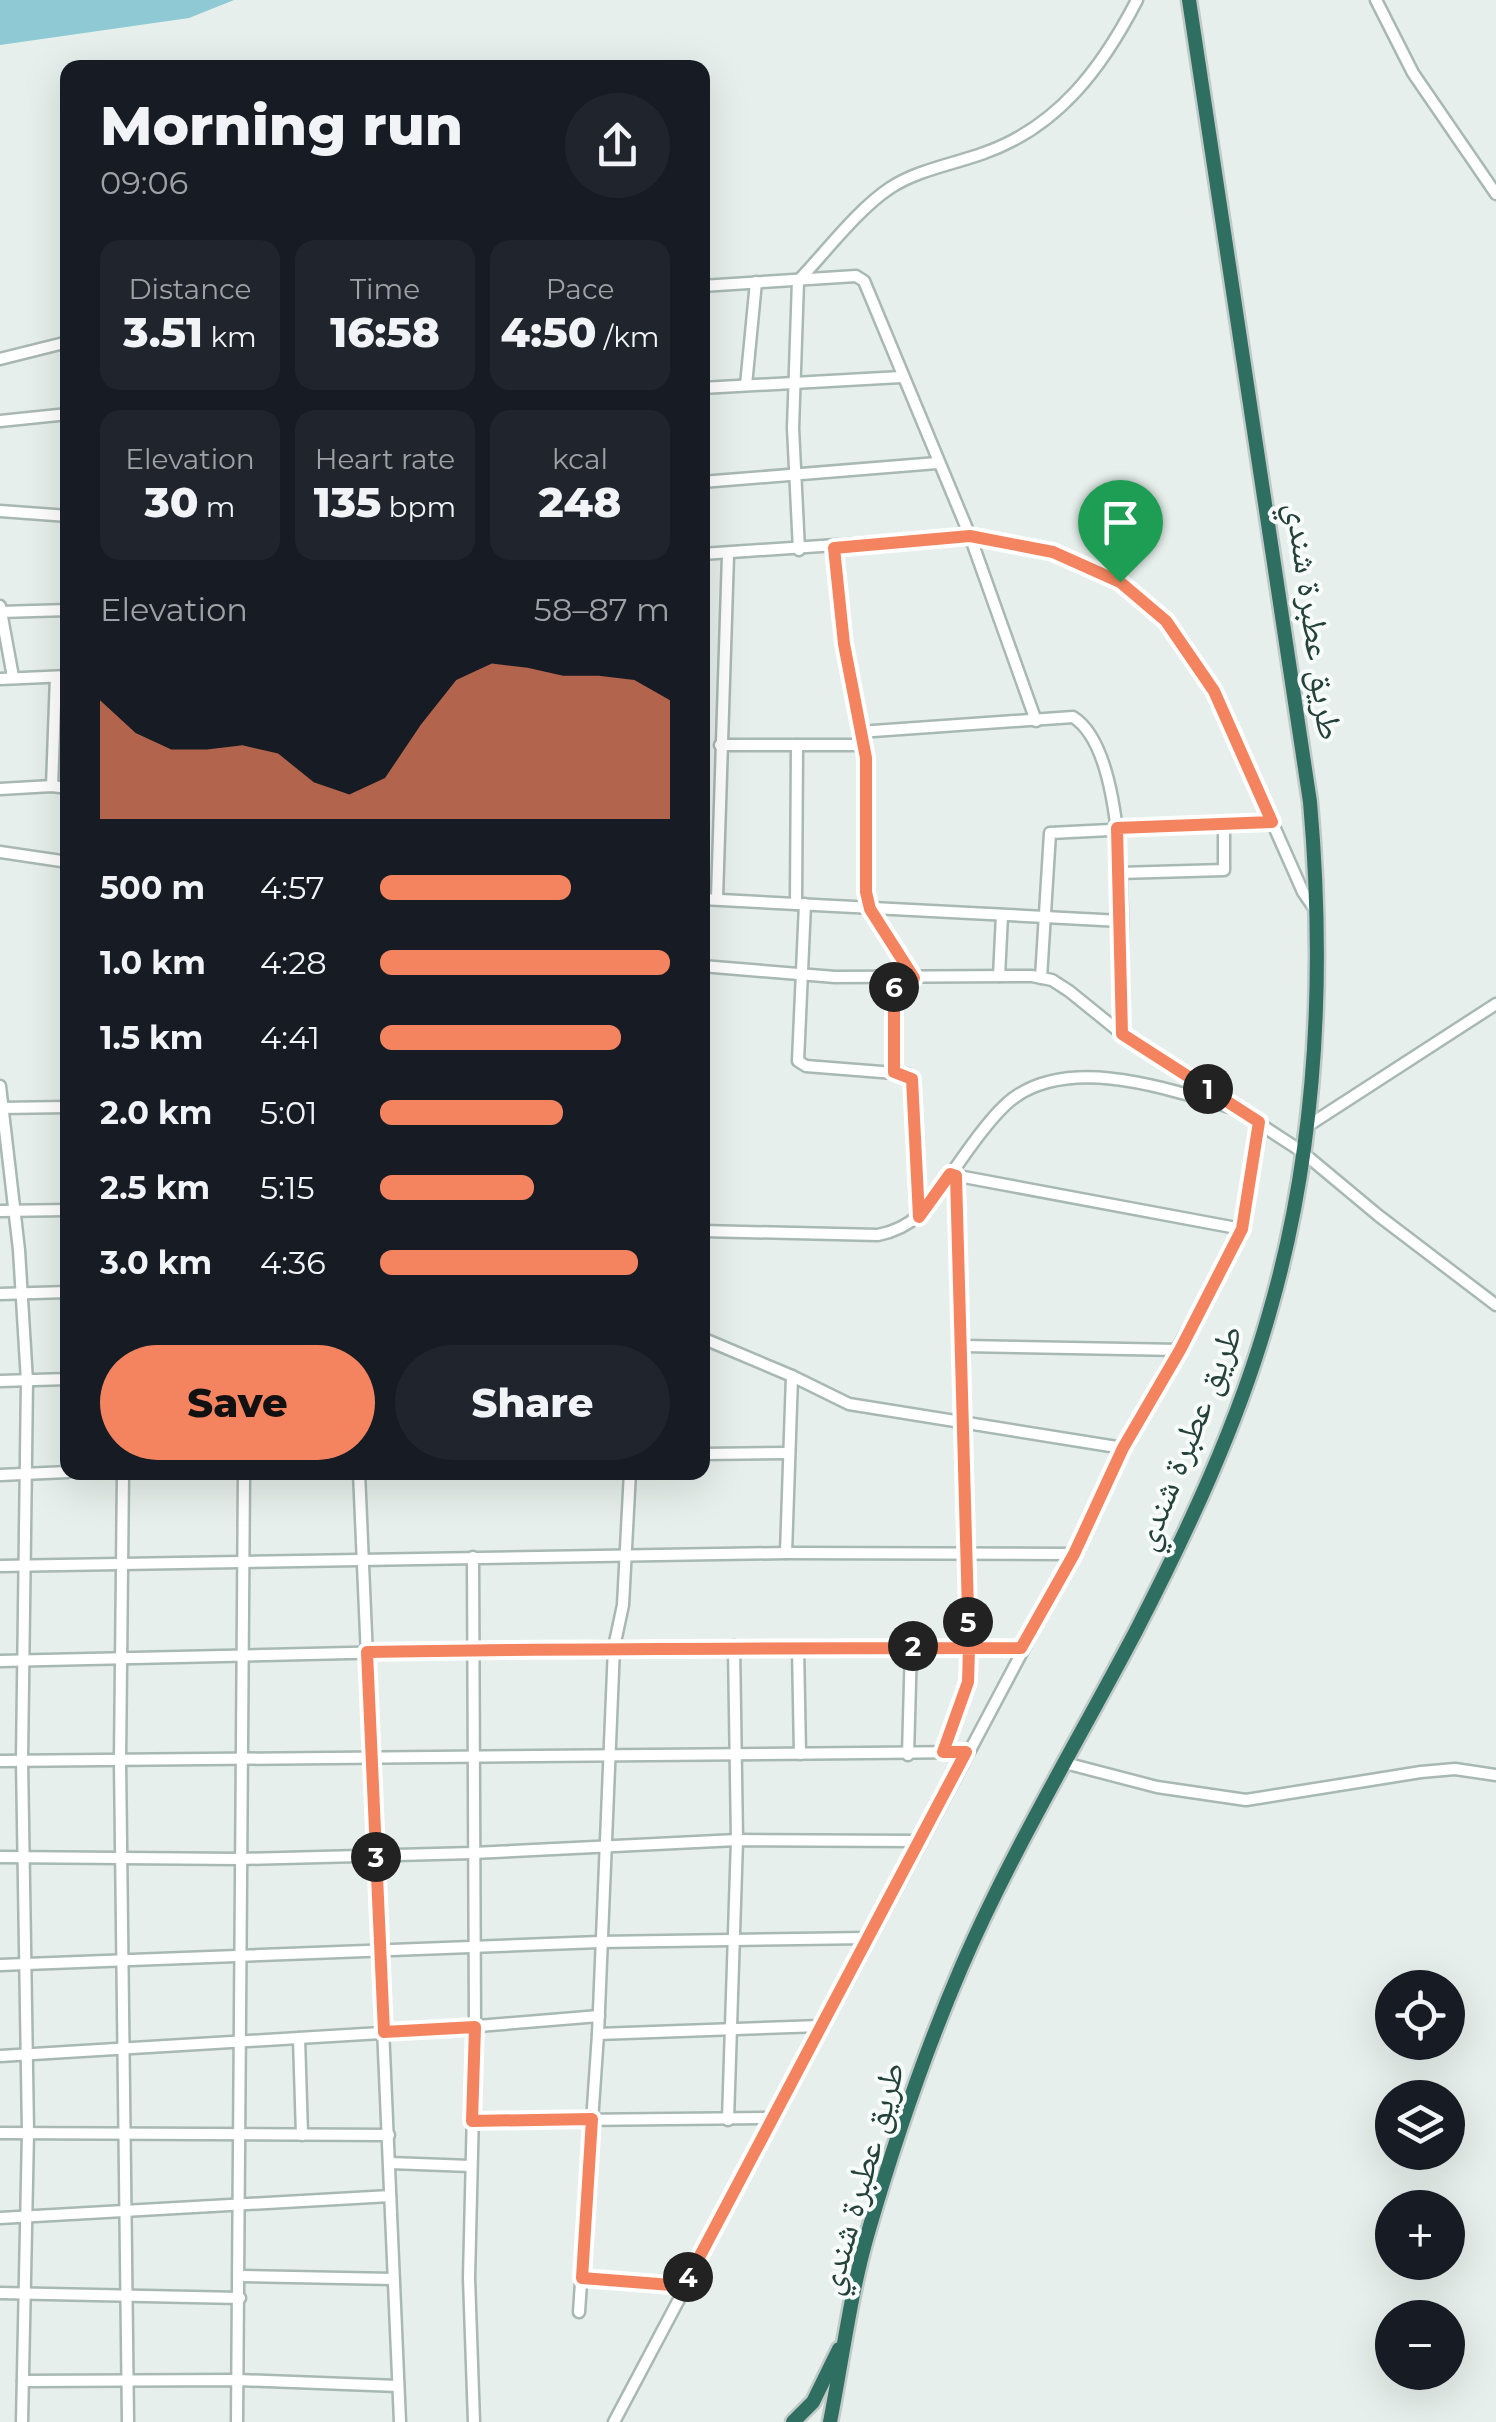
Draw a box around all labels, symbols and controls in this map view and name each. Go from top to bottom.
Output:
text: Morning run [100,92,463,159]
button: share [565,93,670,198]
text: 09:06 [100,163,188,202]
text: Distance [128,272,252,306]
text: Time [350,272,420,306]
text: Pace [546,272,614,306]
text: 3.51 [123,306,203,358]
text: 16:58 [330,306,440,358]
text: 4:50 [500,306,596,358]
text: km [203,320,257,354]
text: /km [596,320,660,354]
text: Elevation [125,442,255,476]
text: Heart rate [315,442,455,476]
text: kcal [552,442,608,476]
text: 30 [144,476,199,528]
text: 135 [314,476,381,528]
text: 248 [539,476,621,528]
pin [1078,480,1163,583]
text: m [199,490,236,524]
text: bpm [381,490,456,524]
icon: arrive [1093,495,1148,550]
street label: طريق عطبرة شندي [1270,499,1353,744]
text: Elevation [100,590,248,629]
text: 58–87 m [534,590,670,629]
text: 500 m [100,868,205,907]
text: 4:57 [260,868,325,907]
text: 1.0 km [100,943,206,982]
text: 4:28 [260,943,327,982]
pin: 6 [869,962,919,1012]
text: 6 [885,970,903,1004]
text: 1.5 km [100,1018,203,1057]
text: 4:41 [260,1018,320,1057]
pin: 1 [1183,1064,1233,1114]
text: 1 [1203,1072,1213,1106]
text: 2.0 km [100,1093,212,1132]
text: 5:01 [260,1093,318,1132]
text: 2.5 km [100,1168,210,1207]
text: 5:15 [260,1168,315,1207]
text: 3.0 km [100,1243,212,1282]
text: 4:36 [260,1243,326,1282]
street label: طريق عطبرة شندي [1122,1318,1258,1559]
button: Save [100,1345,375,1460]
button: Share [395,1345,670,1460]
pin: 5 [943,1597,993,1647]
text: 5 [960,1605,976,1639]
pin: 2 [888,1621,938,1671]
text: 2 [905,1629,921,1663]
pin: 3 [351,1832,401,1882]
text: 3 [368,1840,384,1874]
map controls [1375,1970,1465,2390]
button: locate [1375,1970,1465,2060]
street label: طريق عطبرة شندي [806,2057,920,2301]
button: layers [1375,2080,1465,2170]
button: + [1375,2190,1465,2280]
pin: 4 [663,2252,713,2302]
text: 4 [678,2260,698,2294]
button: − [1375,2300,1465,2390]

